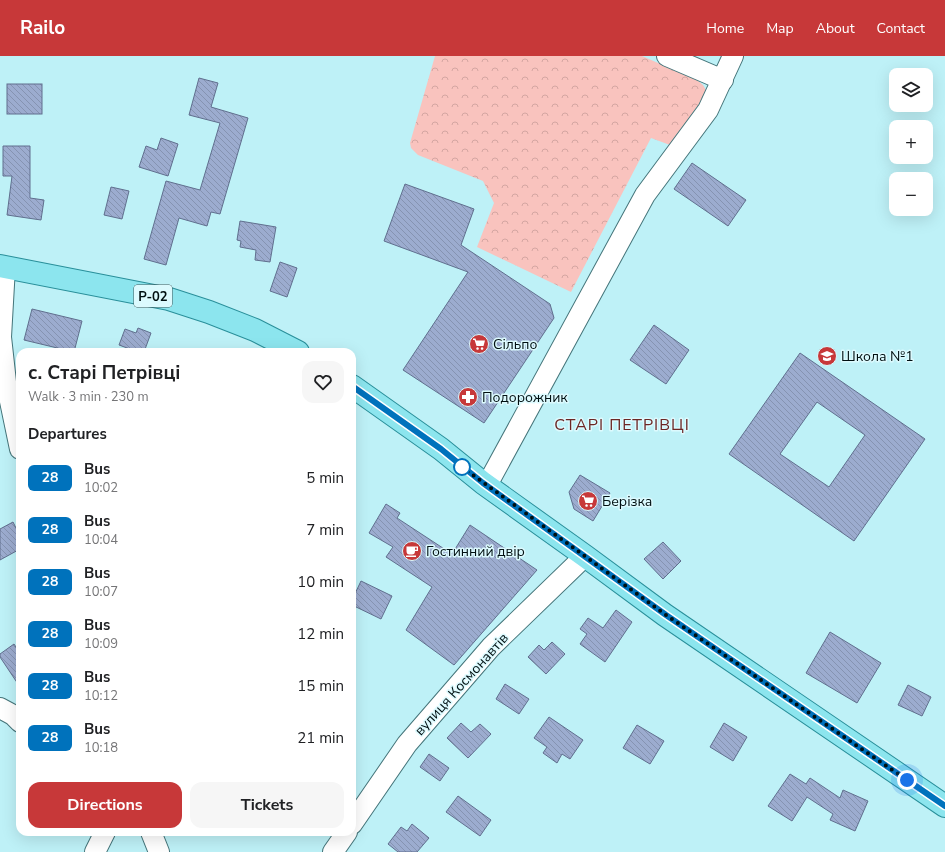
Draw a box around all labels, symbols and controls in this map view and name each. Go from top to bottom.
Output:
text: Railo [20,15,65,41]
text: Home [706,19,744,38]
text: Map [766,19,794,38]
text: About [816,19,855,38]
text: Contact [877,19,925,38]
map controls [889,68,933,216]
button: layers [889,68,933,112]
button: + [889,120,933,164]
button: − [889,172,933,216]
road number: Р-02 [134,285,172,307]
supermarket icon: Сільпо [468,333,490,355]
place label: Сільпо [493,335,538,354]
school or university icon: Школа №1 [816,345,838,367]
place label: Школа №1 [841,347,914,366]
text: с. Старі Петрівці [28,360,180,386]
button: heart [302,361,344,403]
pharmacy icon: Подорожник [457,386,479,408]
text: Walk · 3 min · 230 m [28,388,149,406]
place label: Подорожник [482,388,568,407]
district label: СТАРІ ПЕТРІВЦІ [554,414,690,436]
text: Departures [28,424,107,444]
unlabelled marker [453,458,471,476]
text: Bus [84,459,110,479]
text: 28 [42,468,58,487]
text: 5 min [306,468,344,488]
text: 10:02 [84,479,118,497]
supermarket icon: Берізка [577,490,599,512]
place label: Берізка [602,492,652,511]
text: Bus [84,511,110,531]
text: 28 [42,520,58,539]
text: 7 min [306,520,344,540]
text: 10:04 [84,531,118,549]
cafe icon: Гостинний двір [401,540,423,562]
place label: Гостинний двір [426,542,525,561]
text: Bus [84,563,110,583]
text: 28 [42,572,58,591]
text: 10 min [297,572,344,592]
text: 10:07 [84,583,118,601]
text: Bus [84,615,110,635]
text: 28 [42,624,58,643]
text: 12 min [297,624,344,644]
street label: вулиця Космонавтів [410,629,513,740]
text: 10:09 [84,635,118,653]
text: Bus [84,667,110,687]
text: 28 [42,676,58,695]
text: 15 min [297,676,344,696]
text: 10:12 [84,687,118,705]
text: Bus [84,719,110,739]
text: 28 [42,728,58,747]
text: 21 min [297,728,344,748]
text: 10:18 [84,739,118,757]
your location [897,770,917,790]
button: Directions [28,782,182,828]
button: Tickets [190,782,344,828]

